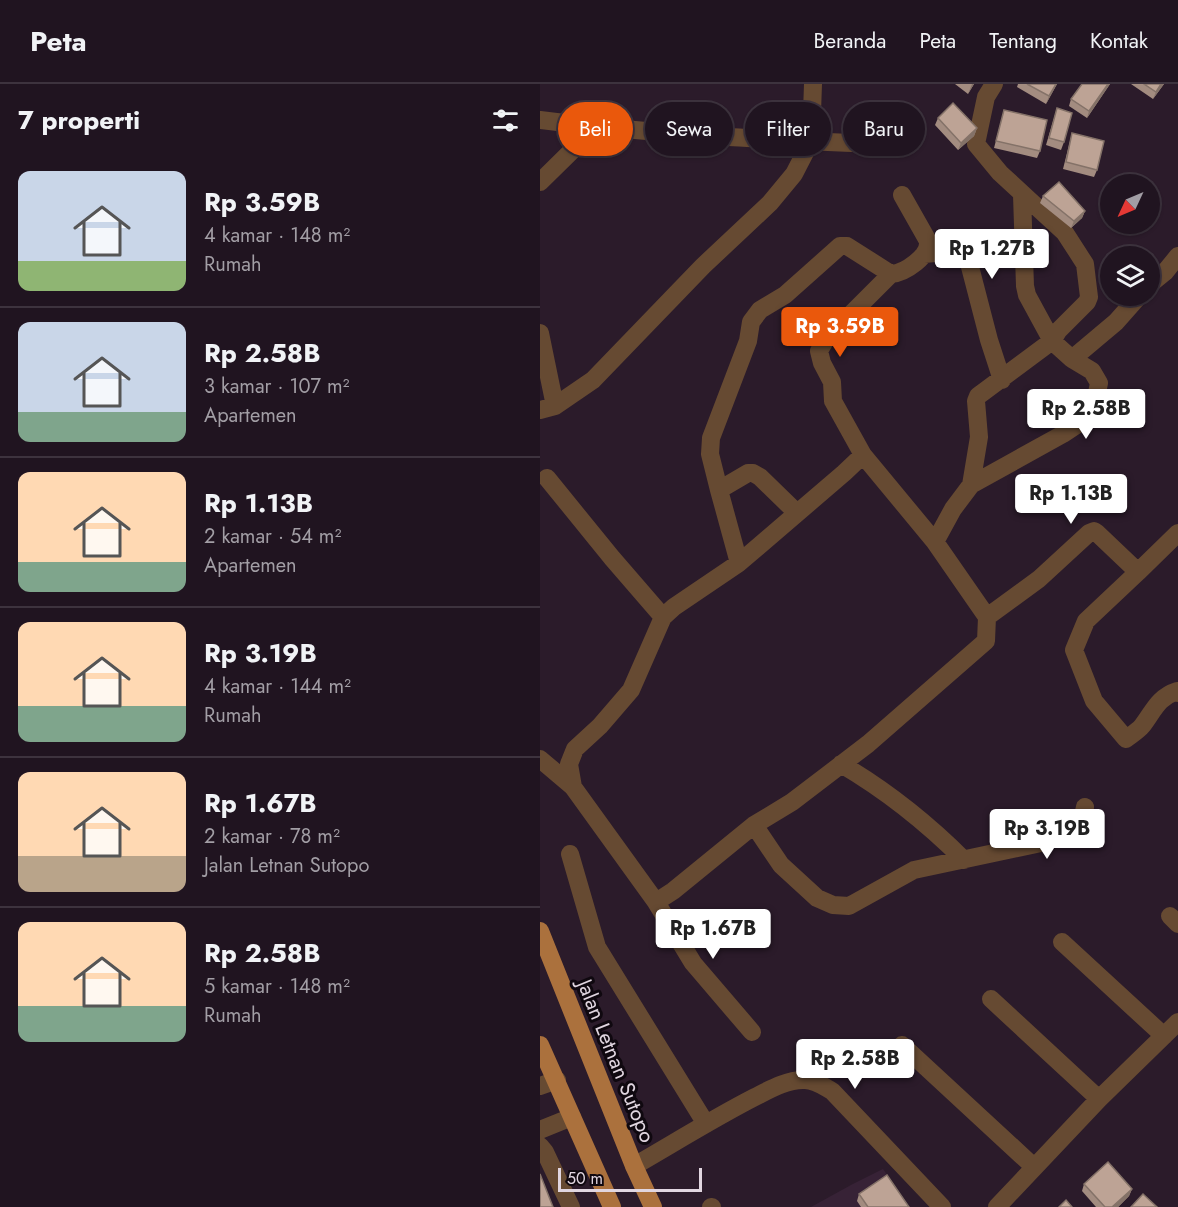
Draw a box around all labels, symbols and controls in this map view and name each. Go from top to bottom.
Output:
text: Peta [30,21,87,62]
text: Beranda [813,26,886,56]
text: Peta [919,26,956,56]
text: Tentang [989,26,1057,56]
text: Kontak [1090,26,1148,56]
text: 7 properti [18,101,140,139]
chip: Beli [558,102,633,156]
chip: Sewa [645,102,733,156]
chip: Filter [745,102,831,156]
chip: Baru [843,102,925,156]
icon: filters [489,104,522,137]
north arrow [1100,174,1160,234]
map controls [1100,174,1160,306]
text: Rp 3.59B [204,183,320,221]
icon: home [66,195,138,267]
text: 4 kamar · 148 m² [204,221,350,250]
pin: Rp 1.27B [930,229,1054,280]
text: Rp 1.27B [949,234,1035,263]
button: layers [1100,246,1160,306]
text: Rumah [204,250,261,279]
pin: Rp 3.59B [778,307,902,358]
text: Rp 3.59B [795,312,885,341]
text: Rp 2.58B [204,334,320,372]
icon: home [66,346,138,418]
text: 3 kamar · 107 m² [204,372,349,401]
pin: Rp 2.58B [1024,389,1148,440]
text: Rp 2.58B [1041,394,1131,423]
text: Apartemen [204,401,297,430]
pin: Rp 1.13B [1009,474,1133,525]
text: Rp 1.13B [1029,479,1113,508]
text: Rp 1.13B [204,484,313,522]
icon: home [66,496,138,568]
text: 2 kamar · 54 m² [204,522,341,551]
text: Apartemen [204,551,297,580]
text: Rp 3.19B [204,634,317,672]
icon: home [66,646,138,718]
text: 4 kamar · 144 m² [204,672,351,701]
text: Rumah [204,701,261,730]
text: Rp 1.67B [204,784,317,822]
icon: home [66,796,138,868]
pin: Rp 3.19B [985,809,1109,860]
text: Rp 3.19B [1004,814,1090,843]
text: 2 kamar · 78 m² [204,822,340,851]
text: Jalan Letnan Sutopo [204,851,369,880]
pin: Rp 1.67B [651,909,775,960]
text: Rp 1.67B [670,914,756,943]
text: Rp 2.58B [204,934,320,972]
icon: home [66,946,138,1018]
text: 5 kamar · 148 m² [204,972,350,1001]
street label: Jalan Letnan Sutopo [568,972,662,1147]
text: Rumah [204,1001,261,1030]
pin: Rp 2.58B [793,1039,917,1090]
text: Rp 2.58B [810,1044,900,1073]
scale bar [558,1165,702,1192]
text: 50 m [567,1167,603,1190]

